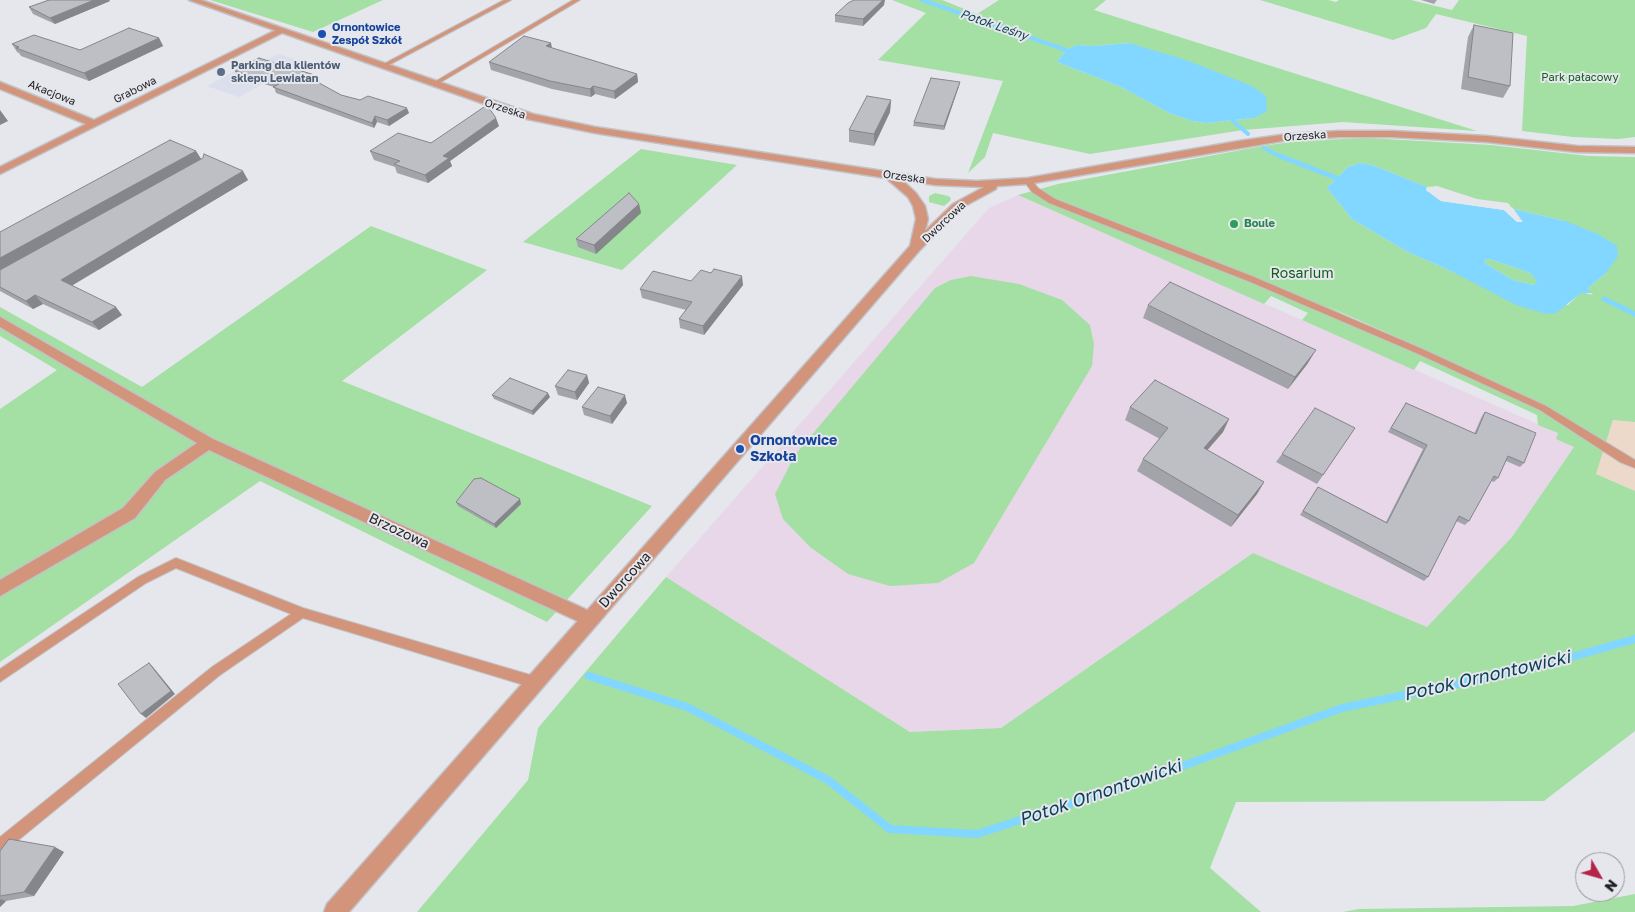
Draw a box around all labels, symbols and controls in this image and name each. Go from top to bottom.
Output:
water label: Potok Leśny [958,7,1030,43]
place label: Ornontowice Zespół Szkół [332,21,402,47]
marker: Ornontowice Zespół Szkół [316,28,328,40]
place label: Parking dla klientów sklepu Lewiatan [231,59,340,85]
marker: Parking dla klientów sklepu Lewiatan [215,66,227,78]
park label: Park pałacowy [1541,71,1619,85]
street label: Grabowa [111,74,159,106]
street label: Akacjowa [26,78,78,108]
street label: Orzeska [483,96,527,122]
street label: Orzeska [1283,128,1327,144]
street label: Orzeska [882,167,926,187]
street label: Dworcowa [920,199,968,245]
place label: Boule [1244,217,1275,231]
marker: Boule [1228,218,1240,230]
park label: Rosarium [1270,266,1334,282]
place label: Ornontowice Szkoła [750,433,837,466]
marker: Ornontowice Szkoła [734,443,746,455]
street label: Brzozowa [366,510,432,552]
street label: Dworcowa [595,549,655,611]
water label: Potok Ornontowicki [1402,646,1572,706]
water label: Potok Ornontowicki [1016,755,1184,831]
north arrow [1575,852,1625,902]
text: N [1601,876,1621,895]

